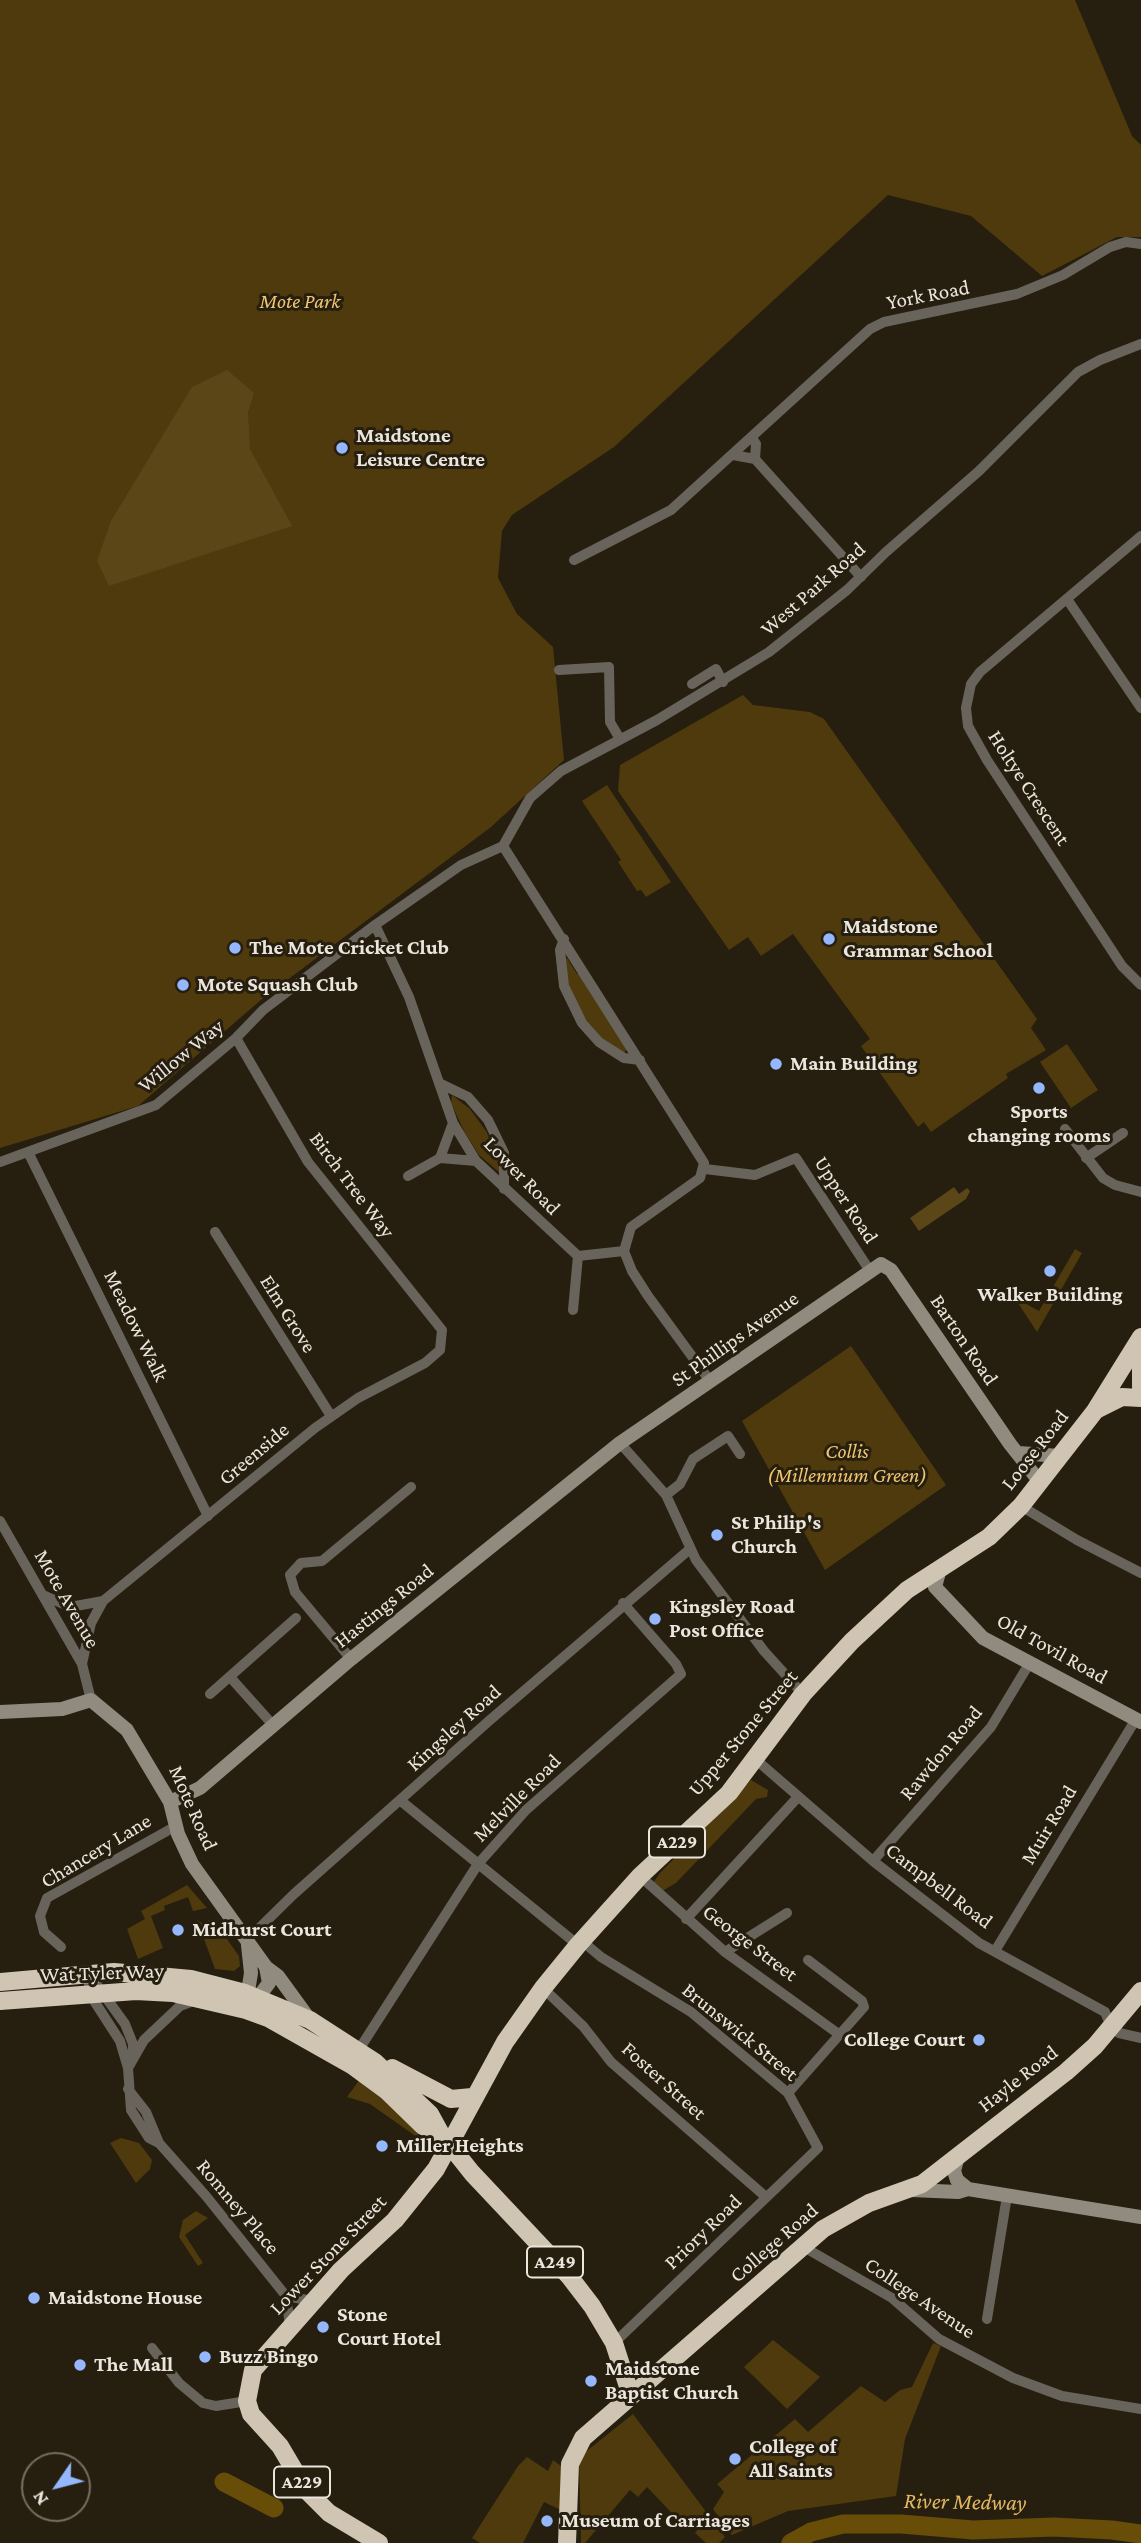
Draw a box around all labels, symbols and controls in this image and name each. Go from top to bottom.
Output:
street label: York Road [884,275,972,315]
park label: Mote Park [260,289,340,315]
place label: Maidstone Leisure Centre [356,423,485,473]
marker: Maidstone Leisure Centre [334,440,350,456]
street label: West Park Road [755,537,871,641]
street label: Holtye Crescent [982,726,1076,850]
place label: Maidstone Grammar School [843,914,993,964]
marker: Maidstone Grammar School [821,931,837,947]
place label: The Mote Cricket Club [249,935,449,961]
marker: The Mote Cricket Club [227,940,243,956]
place label: Mote Squash Club [197,972,358,998]
marker: Mote Squash Club [175,977,191,993]
street label: Willow Way [133,1014,229,1098]
place label: Main Building [790,1051,917,1077]
marker: Main Building [768,1056,784,1072]
marker: Sports changing rooms [1031,1080,1047,1096]
place label: Sports changing rooms [967,1099,1111,1149]
street label: Birch Tree Way [304,1127,400,1243]
street label: Lower Road [478,1132,566,1220]
street label: Upper Road [809,1152,883,1248]
marker: Walker Building [1042,1263,1058,1279]
street label: Meadow Walk [98,1266,174,1386]
street label: Elm Grove [254,1270,322,1358]
place label: Walker Building [977,1282,1123,1308]
street label: St Phillips Avenue [666,1286,804,1392]
street label: Barton Road [925,1290,1003,1390]
street label: Loose Road [996,1405,1074,1495]
street label: Greenside [214,1417,294,1491]
park label: Collis (Millennium Green) [767,1439,927,1489]
place label: St Philip's Church [731,1510,821,1560]
marker: St Philip's Church [709,1527,725,1543]
street label: Mote Avenue [29,1545,105,1653]
street label: Hastings Road [329,1558,439,1654]
place label: Kingsley Road Post Office [669,1594,795,1644]
street label: Old Tovil Road [992,1608,1112,1690]
marker: Kingsley Road Post Office [647,1611,663,1627]
street label: Upper Stone Street [683,1665,803,1801]
street label: Kingsley Road [402,1679,506,1777]
street label: Rawdon Road [894,1701,988,1805]
street label: Melville Road [468,1749,566,1847]
street label: Mote Road [163,1762,223,1854]
street label: Muir Road [1016,1781,1082,1869]
street label: Chancery Lane [36,1808,156,1894]
road number: A229 [649,1826,705,1858]
street label: Campbell Road [881,1838,997,1934]
street label: George Street [698,1899,802,1987]
place label: Midhurst Court [192,1917,332,1943]
marker: Midhurst Court [170,1922,186,1938]
street label: Wat Tyler Way [40,1958,164,1988]
street label: Brunswick Street [677,1977,803,2087]
place label: College Court [844,2027,965,2053]
marker: College Court [971,2032,987,2048]
street label: Foster Street [616,2036,712,2126]
street label: Hayle Road [973,2040,1063,2118]
place label: Miller Heights [396,2133,524,2159]
marker: Miller Heights [374,2138,390,2154]
street label: Romney Place [191,2154,285,2260]
street label: Priory Road [659,2189,747,2275]
street label: Lower Stone Street [264,2190,392,2320]
street label: College Road [725,2198,823,2288]
road number: A249 [527,2246,583,2278]
street label: College Avenue [860,2252,980,2344]
place label: Maidstone House [48,2285,202,2311]
marker: Maidstone House [26,2290,42,2306]
place label: Stone Court Hotel [337,2302,441,2352]
marker: Stone Court Hotel [315,2319,331,2335]
place label: Buzz Bingo [219,2344,318,2370]
marker: Buzz Bingo [197,2349,213,2365]
place label: The Mall [94,2352,173,2378]
place label: Maidstone Baptist Church [605,2356,739,2406]
marker: The Mall [72,2357,88,2373]
marker: Maidstone Baptist Church [583,2373,599,2389]
place label: College of All Saints [749,2434,837,2484]
marker: College of All Saints [727,2451,743,2467]
north arrow [21,2452,91,2522]
road number: A229 [274,2466,330,2498]
text: N [28,2487,52,2510]
water label: River Medway [903,2487,1027,2517]
place label: Museum of Carriages [561,2508,750,2534]
marker: Museum of Carriages [539,2513,555,2529]

